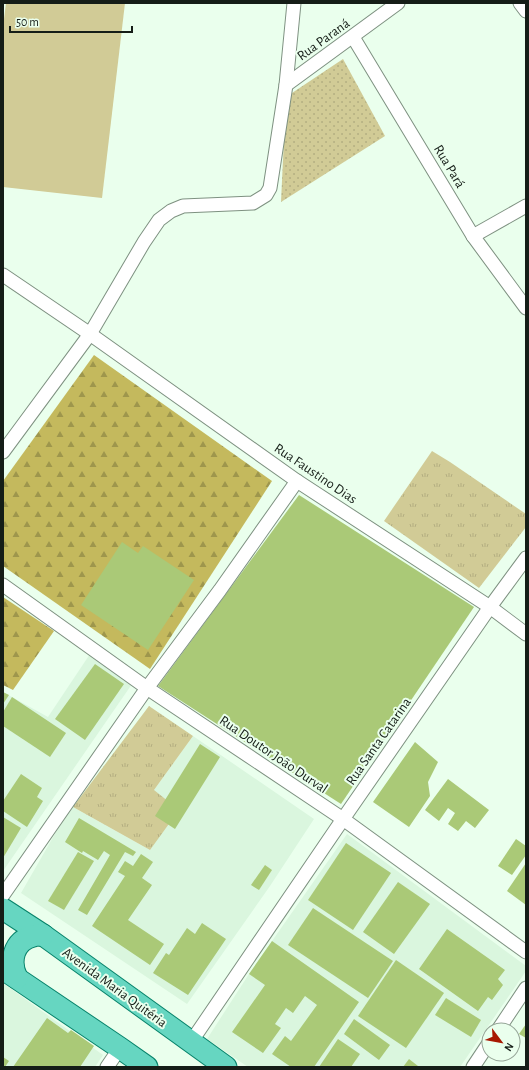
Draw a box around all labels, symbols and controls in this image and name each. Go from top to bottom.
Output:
scale bar [10,8,132,34]
text: 50 m [16,16,39,28]
street label: Rua Paraná [295,16,353,63]
street label: Rua Pará [431,143,468,191]
street label: Rua Faustino Dias [272,441,359,507]
street label: Rua Santa Catarina [344,695,414,788]
street label: Rua Doutor João Durval [217,713,330,796]
street label: Avenida Maria Quitéria [60,945,170,1031]
north arrow [481,1022,521,1062]
text: N [502,1041,516,1053]

